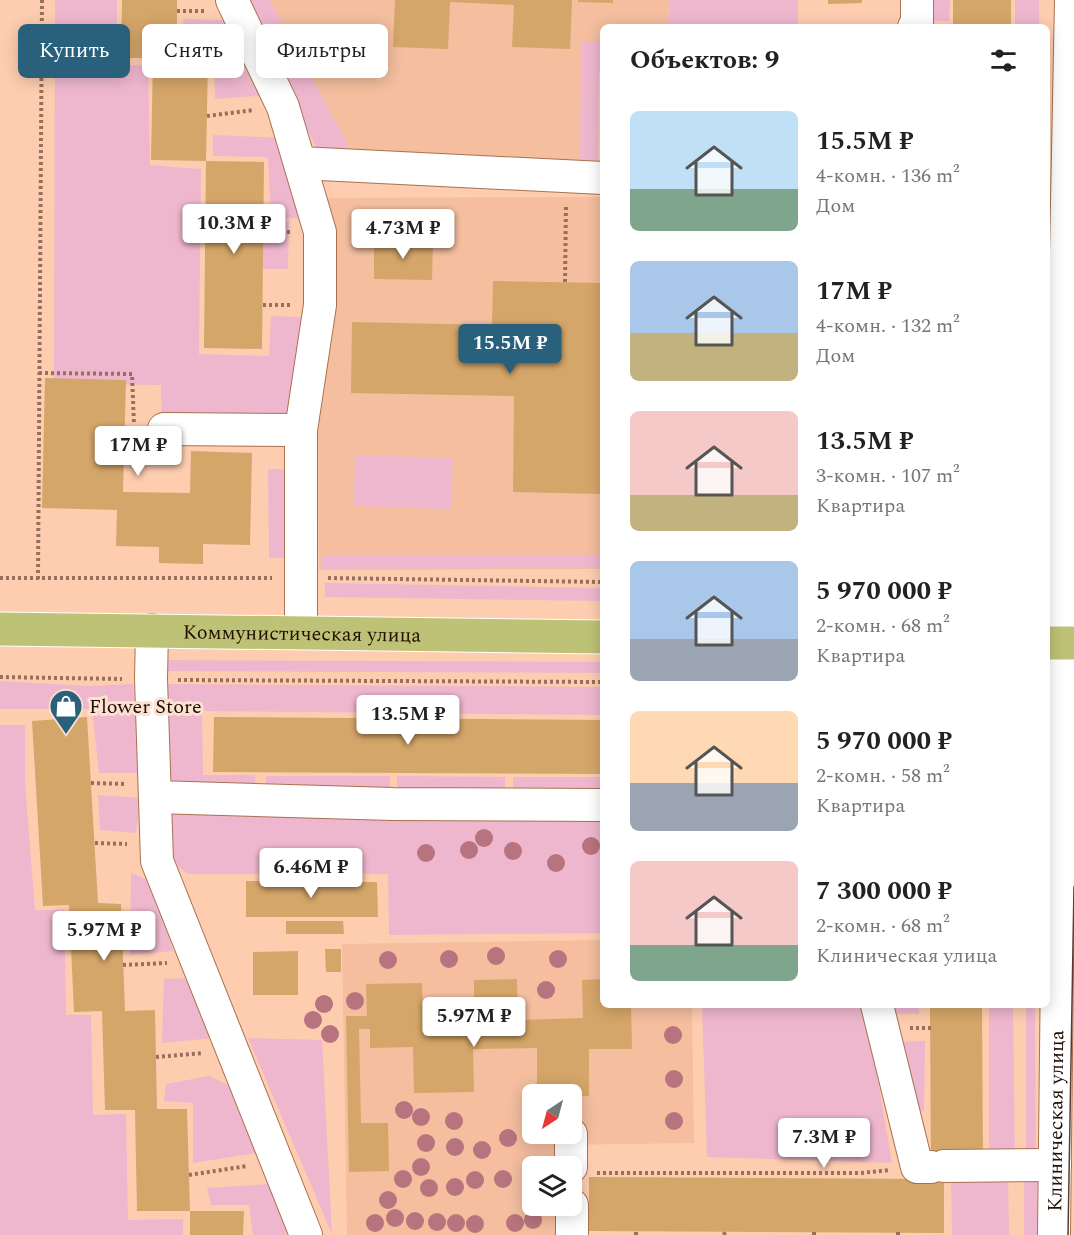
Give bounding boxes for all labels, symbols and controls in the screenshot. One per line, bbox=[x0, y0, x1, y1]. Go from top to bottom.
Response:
chip: Купить bbox=[18, 24, 130, 78]
chip: Снять bbox=[142, 24, 244, 78]
chip: Фильтры bbox=[256, 24, 388, 78]
text: Объектов: 9 bbox=[630, 40, 779, 80]
icon: filters bbox=[987, 44, 1020, 77]
text: 15.5M ₽ bbox=[816, 121, 914, 161]
icon: home bbox=[678, 135, 750, 207]
text: 4-комн. · 136 m² bbox=[816, 161, 960, 191]
text: Дом bbox=[816, 191, 855, 221]
pin: 10.3M ₽ bbox=[179, 204, 289, 255]
text: 10.3M ₽ bbox=[196, 208, 272, 238]
pin: 4.73M ₽ bbox=[348, 209, 458, 260]
text: 4.73M ₽ bbox=[365, 213, 441, 243]
text: 17M ₽ bbox=[816, 271, 892, 311]
icon: home bbox=[678, 285, 750, 357]
text: 4-комн. · 132 m² bbox=[816, 311, 960, 341]
pin: 15.5M ₽ bbox=[455, 324, 565, 375]
text: 15.5M ₽ bbox=[472, 328, 548, 358]
text: Дом bbox=[816, 341, 855, 371]
text: 13.5M ₽ bbox=[816, 421, 914, 461]
pin: 17M ₽ bbox=[96, 426, 180, 477]
text: 17M ₽ bbox=[109, 430, 167, 460]
icon: home bbox=[678, 435, 750, 507]
text: 3-комн. · 107 m² bbox=[816, 461, 960, 491]
text: Квартира bbox=[816, 491, 905, 521]
text: 5 970 000 ₽ bbox=[816, 571, 952, 611]
icon: home bbox=[678, 585, 750, 657]
text: 2-комн. · 68 m² bbox=[816, 611, 950, 641]
street label: Коммунистическая улица bbox=[183, 617, 422, 651]
text: Квартира bbox=[816, 641, 905, 671]
shop icon: Flower Store bbox=[48, 688, 84, 735]
place label: Flower Store bbox=[89, 692, 202, 722]
pin: 13.5M ₽ bbox=[353, 695, 463, 746]
text: 13.5M ₽ bbox=[370, 699, 446, 729]
text: 5 970 000 ₽ bbox=[816, 721, 952, 761]
icon: home bbox=[678, 735, 750, 807]
text: 2-комн. · 58 m² bbox=[816, 761, 950, 791]
text: Квартира bbox=[816, 791, 905, 821]
pin: 6.46M ₽ bbox=[256, 848, 366, 899]
text: 6.46M ₽ bbox=[273, 852, 349, 882]
text: 7 300 000 ₽ bbox=[816, 871, 952, 911]
icon: home bbox=[678, 885, 750, 957]
pin: 5.97M ₽ bbox=[49, 911, 159, 962]
text: 2-комн. · 68 m² bbox=[816, 911, 950, 941]
text: 5.97M ₽ bbox=[66, 915, 142, 945]
text: Клиническая улица bbox=[816, 941, 997, 971]
pin: 5.97M ₽ bbox=[419, 997, 529, 1048]
text: 5.97M ₽ bbox=[436, 1001, 512, 1031]
street label: Клиническая улица bbox=[1040, 1030, 1072, 1212]
north arrow bbox=[522, 1084, 582, 1144]
map controls bbox=[522, 1084, 582, 1216]
pin: 7.3M ₽ bbox=[775, 1118, 873, 1169]
text: 7.3M ₽ bbox=[792, 1122, 856, 1152]
button: layers bbox=[522, 1156, 582, 1216]

